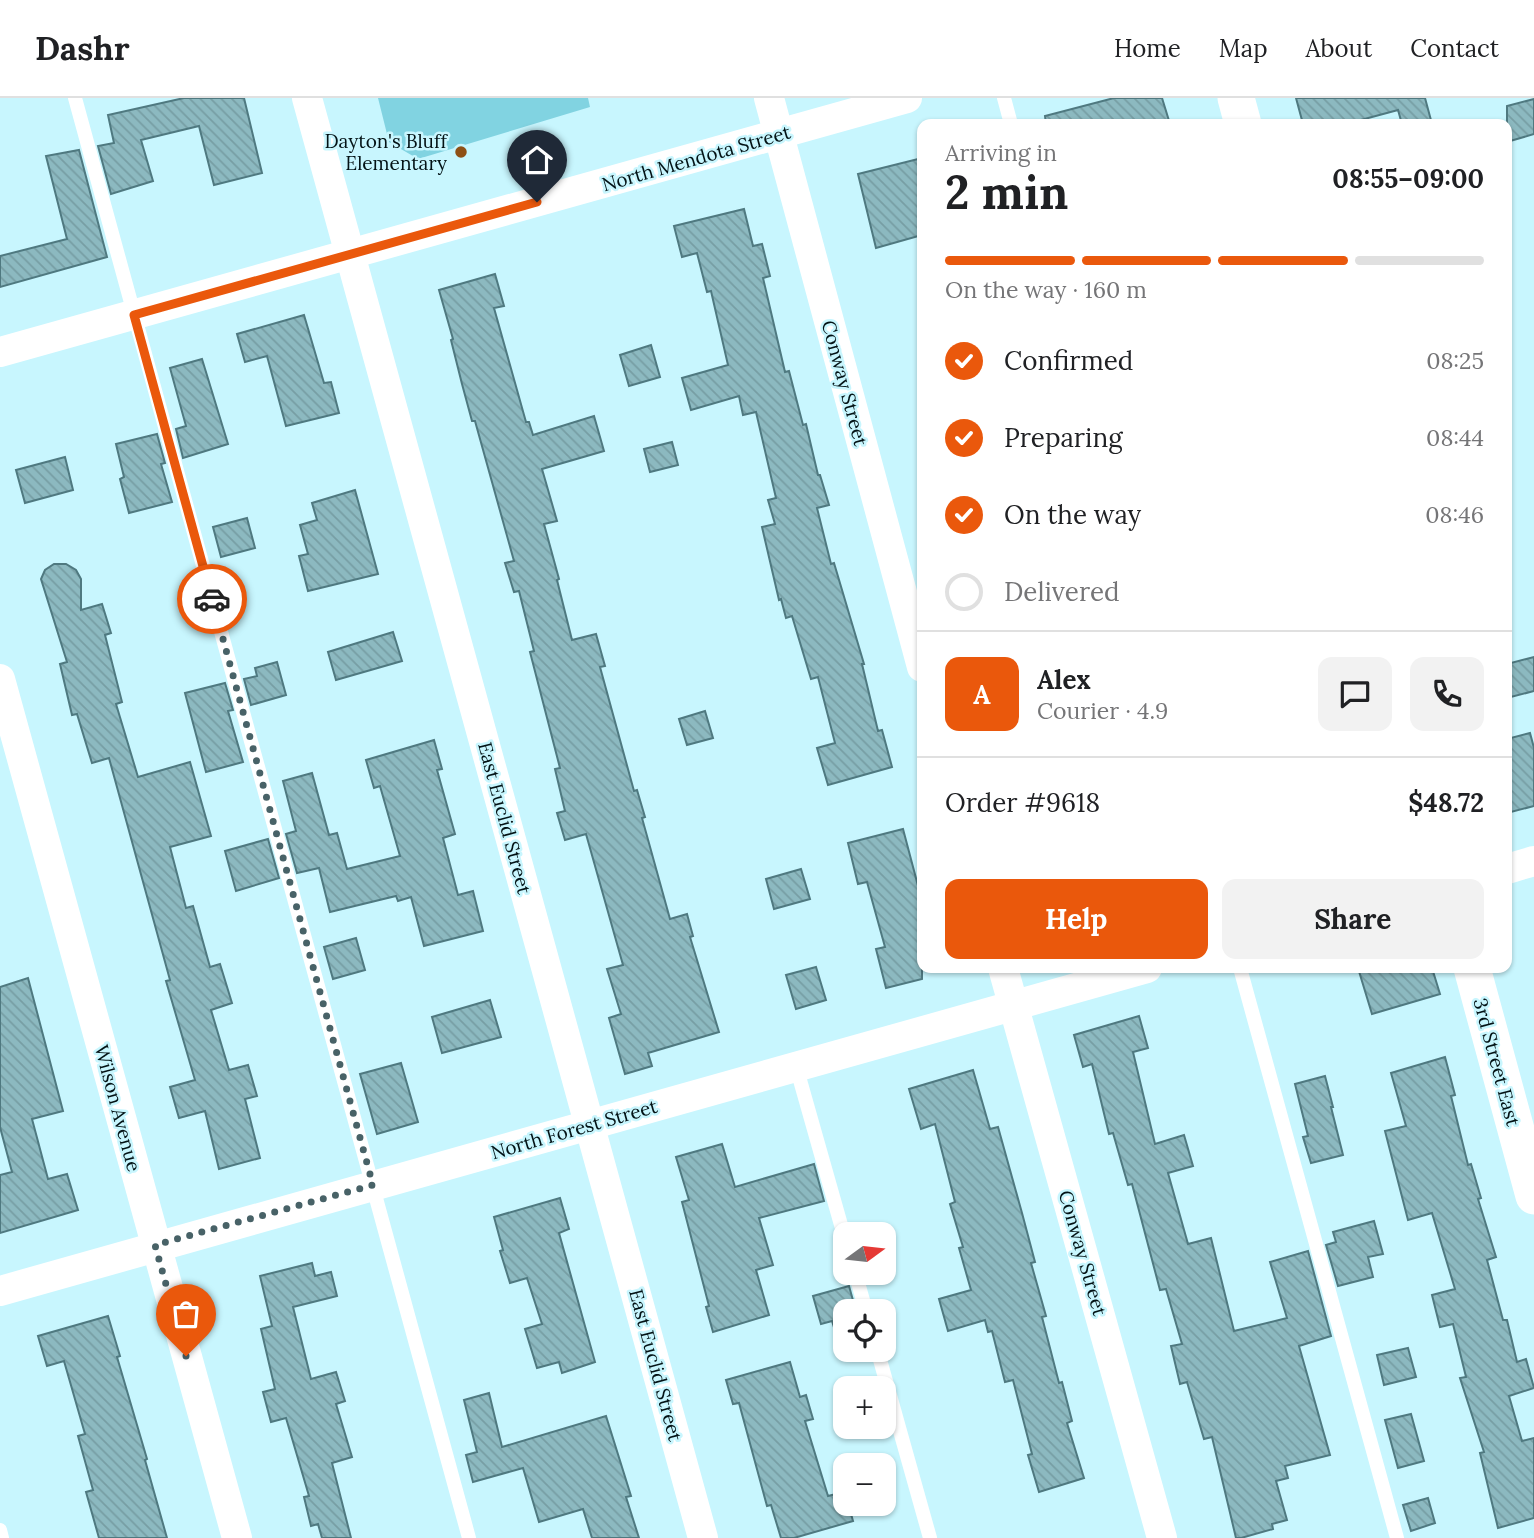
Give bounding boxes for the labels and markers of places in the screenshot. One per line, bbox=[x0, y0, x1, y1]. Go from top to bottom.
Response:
place label: Dayton's Bluff Elementary bbox=[325, 129, 449, 175]
pin bbox=[507, 130, 567, 202]
marker: Dayton's Bluff Elementary bbox=[453, 144, 469, 160]
pin bbox=[156, 1284, 216, 1356]

